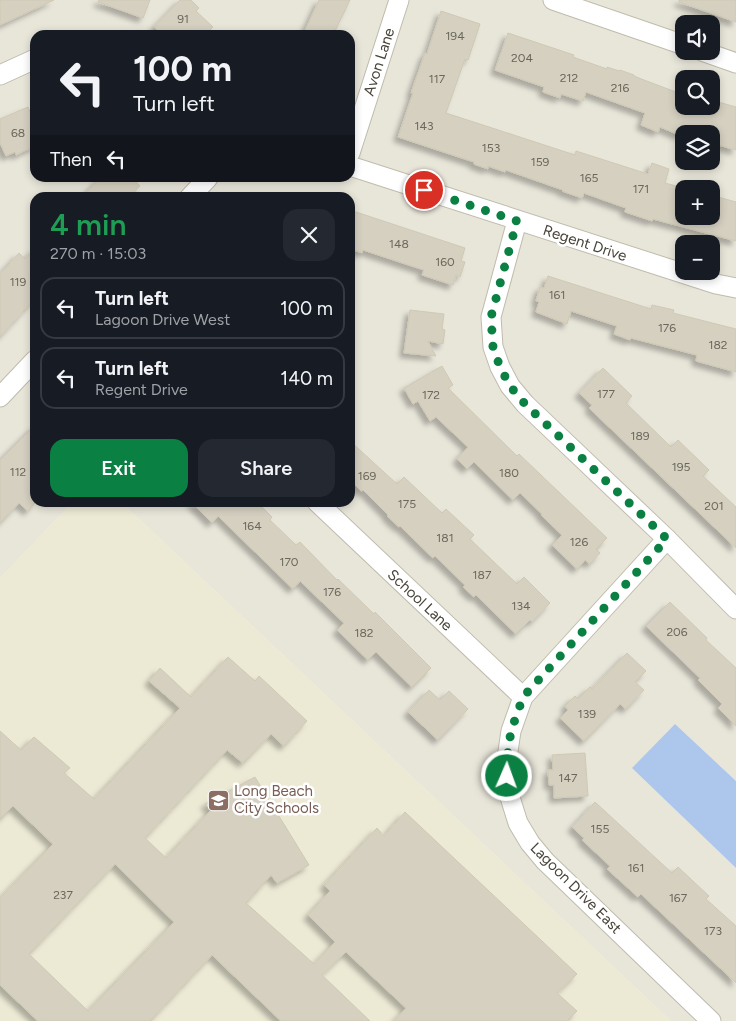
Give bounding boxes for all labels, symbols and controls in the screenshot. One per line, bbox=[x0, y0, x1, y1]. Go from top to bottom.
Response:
house number: 91 bbox=[177, 12, 189, 26]
map controls bbox=[675, 15, 720, 280]
button: sound bbox=[675, 15, 720, 60]
street label: Avon Lane bbox=[360, 26, 398, 98]
house number: 194 bbox=[445, 29, 465, 43]
text: 100 m bbox=[133, 48, 232, 90]
icon: left bbox=[50, 50, 115, 115]
house number: 204 bbox=[511, 51, 533, 65]
button: search bbox=[675, 70, 720, 115]
house number: 212 bbox=[560, 71, 578, 85]
house number: 117 bbox=[429, 72, 446, 86]
house number: 216 bbox=[611, 81, 629, 95]
text: Turn left bbox=[133, 90, 215, 117]
house number: 143 bbox=[415, 119, 433, 133]
button: layers bbox=[675, 125, 720, 170]
house number: 68 bbox=[11, 126, 25, 140]
house number: 153 bbox=[482, 141, 500, 155]
icon: left bbox=[102, 145, 130, 173]
text: Then bbox=[50, 148, 92, 171]
house number: 159 bbox=[531, 155, 550, 169]
pin bbox=[403, 169, 445, 211]
house number: 165 bbox=[580, 171, 598, 185]
icon: arrive bbox=[410, 176, 438, 204]
button: + bbox=[675, 180, 720, 225]
house number: 171 bbox=[633, 182, 649, 196]
text: 4 min bbox=[50, 206, 126, 243]
button: close bbox=[283, 209, 335, 261]
street label: Regent Drive bbox=[541, 221, 629, 265]
button: − bbox=[675, 235, 720, 280]
house number: 148 bbox=[389, 237, 409, 251]
text: 270 m · 15:03 bbox=[50, 244, 146, 263]
house number: 160 bbox=[435, 255, 455, 269]
house number: 119 bbox=[10, 275, 27, 289]
text: Turn left bbox=[95, 287, 169, 310]
house number: 161 bbox=[549, 288, 565, 302]
icon: left bbox=[52, 294, 80, 322]
text: 100 m bbox=[280, 297, 333, 320]
text: Lagoon Drive West bbox=[95, 310, 230, 329]
house number: 176 bbox=[658, 321, 676, 335]
house number: 182 bbox=[708, 338, 728, 352]
text: Turn left bbox=[95, 357, 169, 380]
icon: left bbox=[52, 364, 80, 392]
text: 140 m bbox=[280, 367, 333, 390]
text: Regent Drive bbox=[95, 380, 188, 399]
house number: 177 bbox=[597, 387, 615, 401]
house number: 172 bbox=[422, 388, 440, 402]
house number: 189 bbox=[630, 429, 650, 443]
button: Exit bbox=[50, 439, 188, 497]
button: Share bbox=[198, 439, 335, 497]
house number: 195 bbox=[672, 460, 690, 474]
house number: 112 bbox=[10, 465, 26, 479]
house number: 180 bbox=[499, 466, 519, 480]
house number: 169 bbox=[358, 469, 376, 483]
house number: 175 bbox=[398, 497, 416, 511]
house number: 201 bbox=[704, 499, 724, 513]
house number: 164 bbox=[242, 519, 262, 533]
house number: 181 bbox=[436, 531, 454, 545]
house number: 126 bbox=[570, 535, 588, 549]
house number: 170 bbox=[279, 555, 299, 569]
street label: School Lane bbox=[384, 565, 456, 635]
house number: 187 bbox=[473, 568, 492, 582]
house number: 176 bbox=[323, 585, 341, 599]
house number: 134 bbox=[512, 599, 531, 613]
house number: 206 bbox=[666, 625, 688, 639]
house number: 182 bbox=[354, 626, 374, 640]
house number: 139 bbox=[578, 707, 596, 721]
position arrow bbox=[480, 749, 532, 801]
house number: 147 bbox=[559, 771, 578, 785]
place label: Long Beach City Schools bbox=[234, 782, 319, 817]
school or university icon: Long Beach City Schools bbox=[206, 788, 230, 812]
house number: 155 bbox=[591, 822, 609, 836]
street label: Lagoon Drive East bbox=[527, 839, 625, 937]
house number: 161 bbox=[628, 861, 644, 875]
house number: 237 bbox=[53, 888, 73, 902]
house number: 167 bbox=[669, 891, 688, 905]
house number: 173 bbox=[704, 924, 722, 938]

